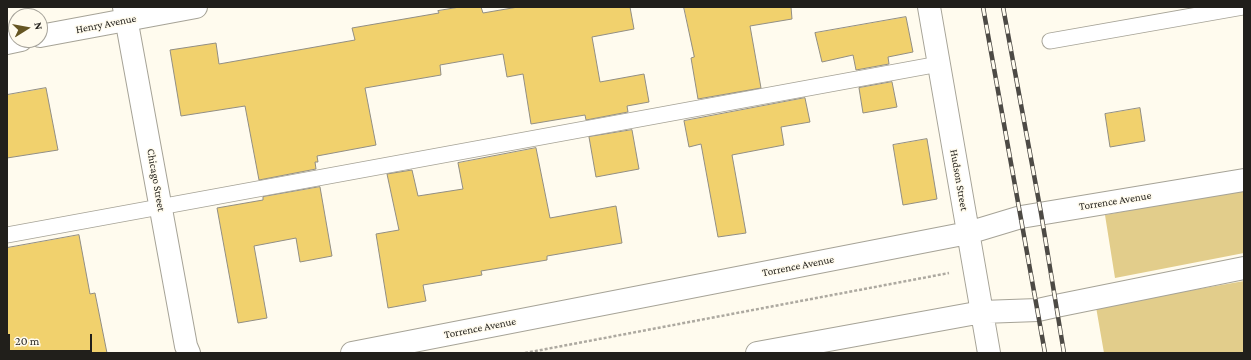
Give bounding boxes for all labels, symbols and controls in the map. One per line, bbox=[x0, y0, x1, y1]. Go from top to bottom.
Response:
north arrow bbox=[8, 8, 48, 48]
street label: Henry Avenue bbox=[75, 12, 137, 36]
text: N bbox=[32, 21, 45, 31]
street label: Chicago Street bbox=[144, 148, 168, 212]
street label: Hudson Street bbox=[947, 148, 971, 212]
street label: Torrence Avenue bbox=[1078, 189, 1152, 213]
street label: Torrence Avenue bbox=[761, 253, 835, 279]
street label: Torrence Avenue bbox=[443, 315, 517, 341]
scale bar bbox=[10, 326, 94, 352]
text: 20 m bbox=[15, 334, 39, 348]

